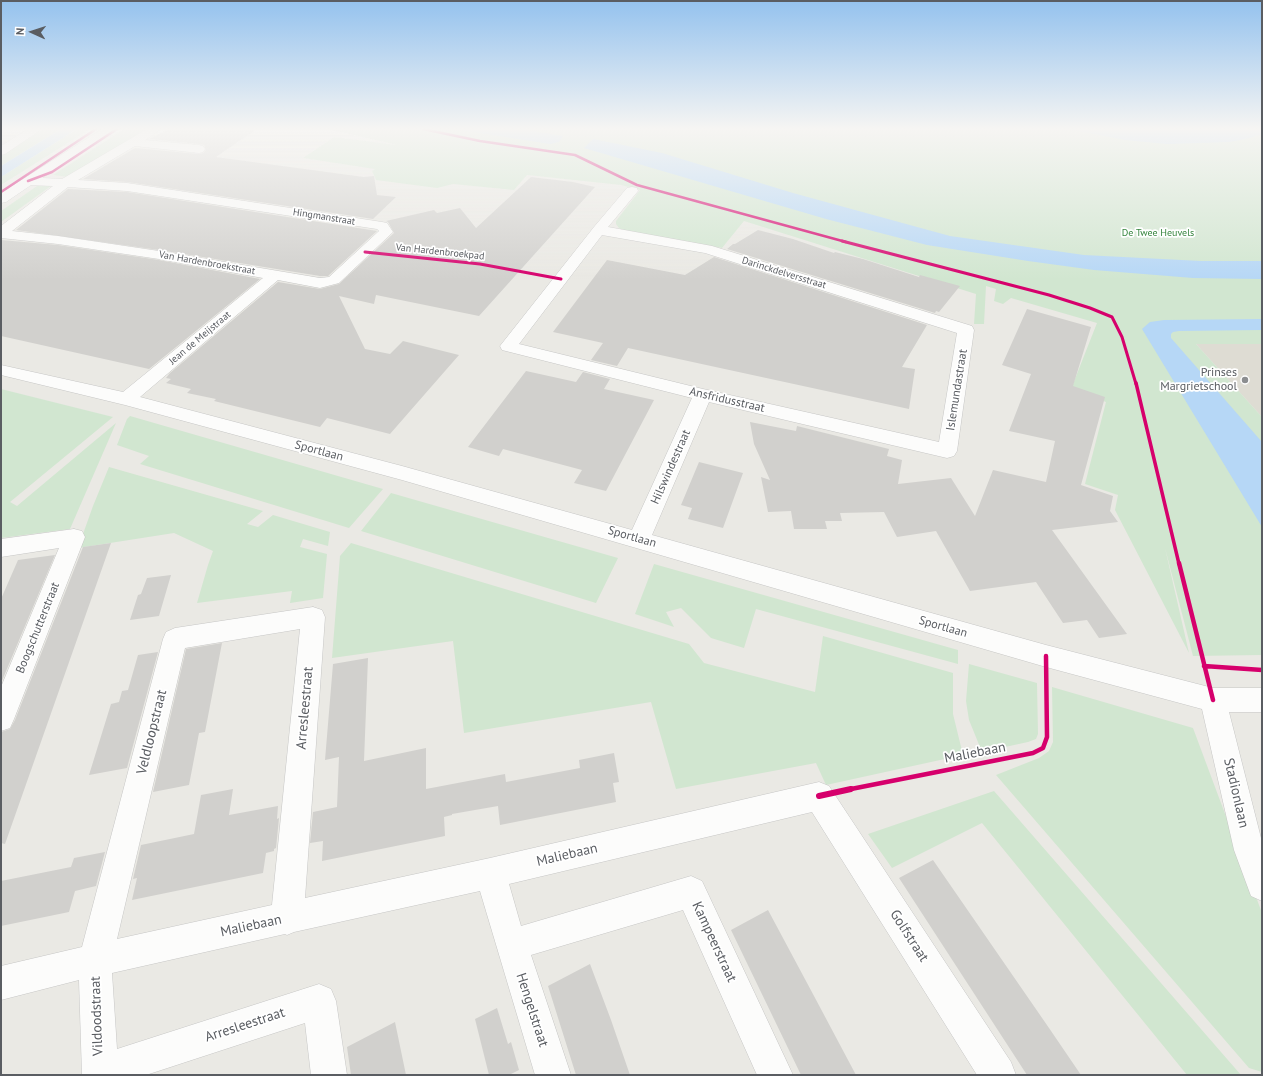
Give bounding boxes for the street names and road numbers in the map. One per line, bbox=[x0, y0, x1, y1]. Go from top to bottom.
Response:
street label: Hingmanstraat bbox=[292, 206, 356, 228]
street label: Van Hardenbroekpad bbox=[395, 241, 485, 263]
street label: Van Hardenbroekstraat bbox=[158, 249, 256, 277]
street label: Darinckdelversstraat bbox=[740, 254, 828, 292]
street label: Jean de Meijstraat bbox=[167, 309, 233, 367]
street label: Islemundastraat bbox=[943, 348, 971, 432]
street label: Ansfridusstraat bbox=[688, 384, 766, 416]
street label: Hilswindestraat bbox=[648, 427, 694, 507]
street label: Sportlaan bbox=[293, 438, 345, 464]
street label: Sportlaan bbox=[606, 523, 658, 551]
street label: Boogschutterstraat bbox=[13, 580, 63, 676]
street label: Sportlaan bbox=[917, 613, 969, 641]
street label: Arresleestraat bbox=[293, 666, 317, 750]
street label: Veldloopstraat bbox=[133, 688, 171, 776]
street label: Maliebaan bbox=[943, 739, 1007, 767]
street label: Stadionlaan bbox=[1220, 756, 1252, 830]
street label: Maliebaan bbox=[535, 840, 599, 870]
street label: Kampeerstraat bbox=[688, 899, 740, 985]
street label: Golfstraat bbox=[886, 907, 932, 965]
street label: Maliebaan bbox=[219, 911, 283, 941]
street label: Hengelstraat bbox=[512, 971, 552, 1049]
street label: Vildoodstraat bbox=[87, 976, 107, 1056]
street label: Arresleestraat bbox=[203, 1004, 287, 1046]

